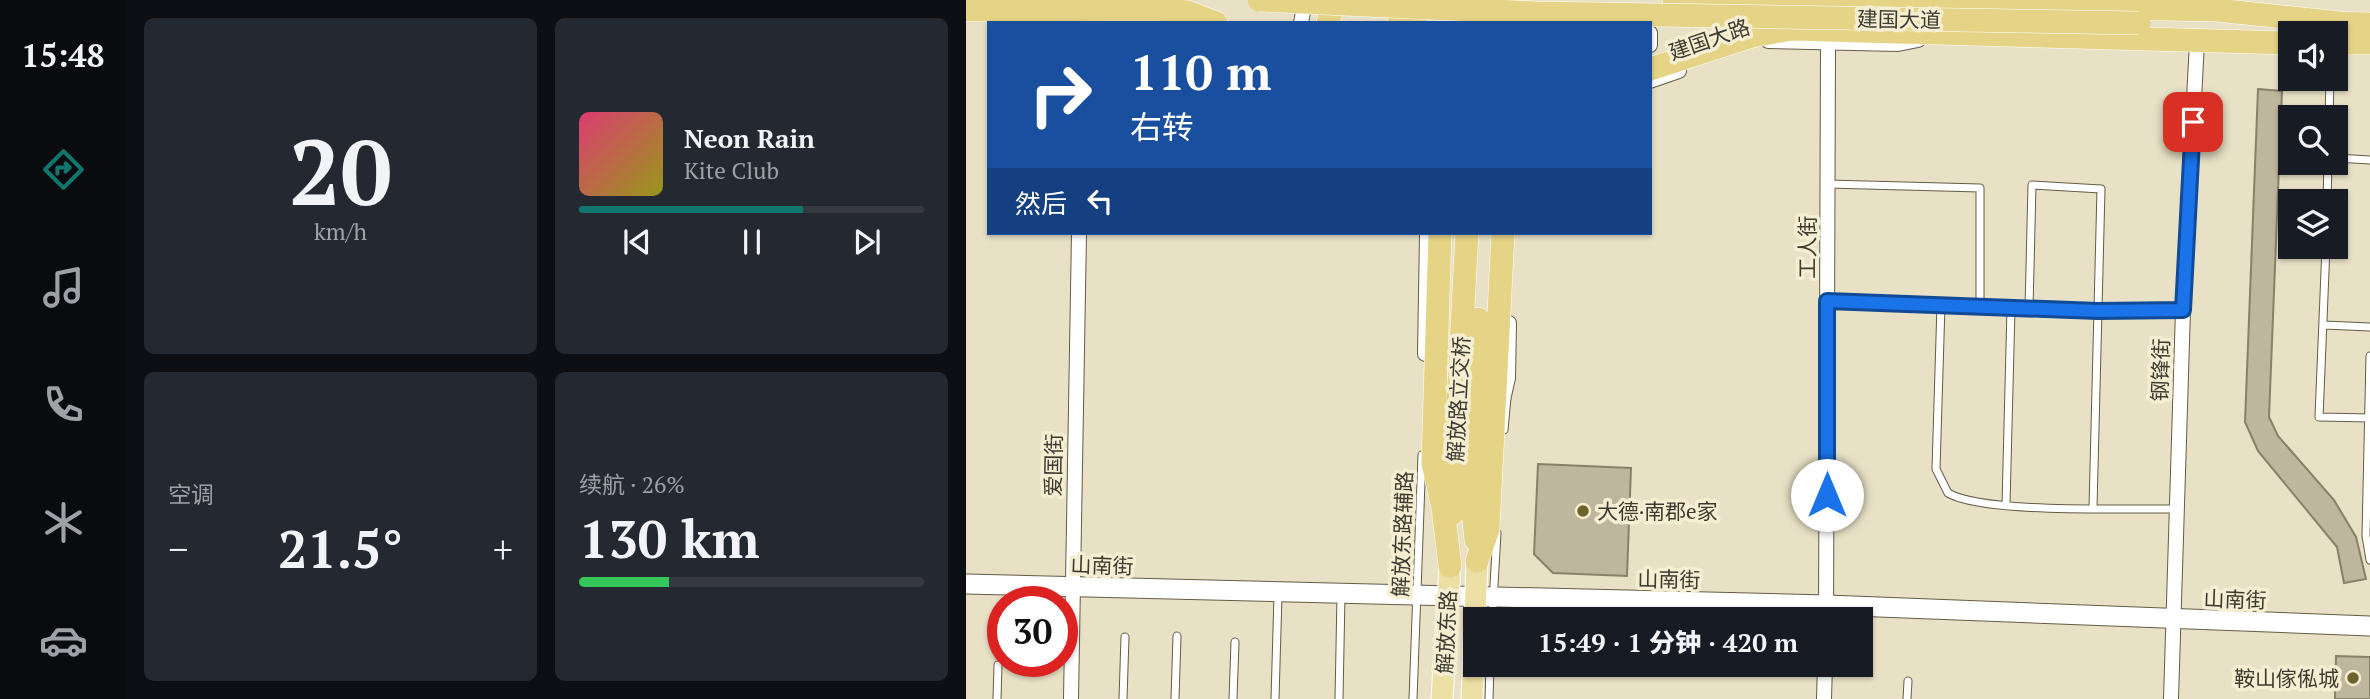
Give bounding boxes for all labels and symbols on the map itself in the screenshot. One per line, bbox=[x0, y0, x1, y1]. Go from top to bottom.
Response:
street label: 建国大道 bbox=[1857, 4, 1941, 34]
street label: 建国大路 bbox=[1665, 12, 1753, 66]
pin bbox=[2163, 92, 2223, 152]
street label: 工人街 bbox=[1793, 216, 1821, 279]
street label: 解放路立交桥 bbox=[1441, 335, 1475, 463]
street label: 钢锋街 bbox=[2145, 338, 2175, 402]
street label: 爱国街 bbox=[1038, 433, 1068, 497]
position arrow bbox=[1790, 458, 1864, 532]
street label: 解放东路辅路 bbox=[1386, 471, 1418, 597]
place label: 大德·南郡e家 bbox=[1597, 497, 1718, 525]
marker: 大德·南郡e家 bbox=[1575, 503, 1591, 519]
street label: 山南街 bbox=[1070, 550, 1134, 580]
street label: 山南街 bbox=[1637, 564, 1701, 594]
street label: 山南街 bbox=[2203, 584, 2267, 614]
speed limit sign: 30 bbox=[987, 586, 1078, 677]
street label: 解放东路 bbox=[1430, 589, 1462, 675]
place label: 鞍山傢俬城 bbox=[2234, 664, 2339, 692]
marker: 鞍山傢俬城 bbox=[2345, 670, 2361, 686]

